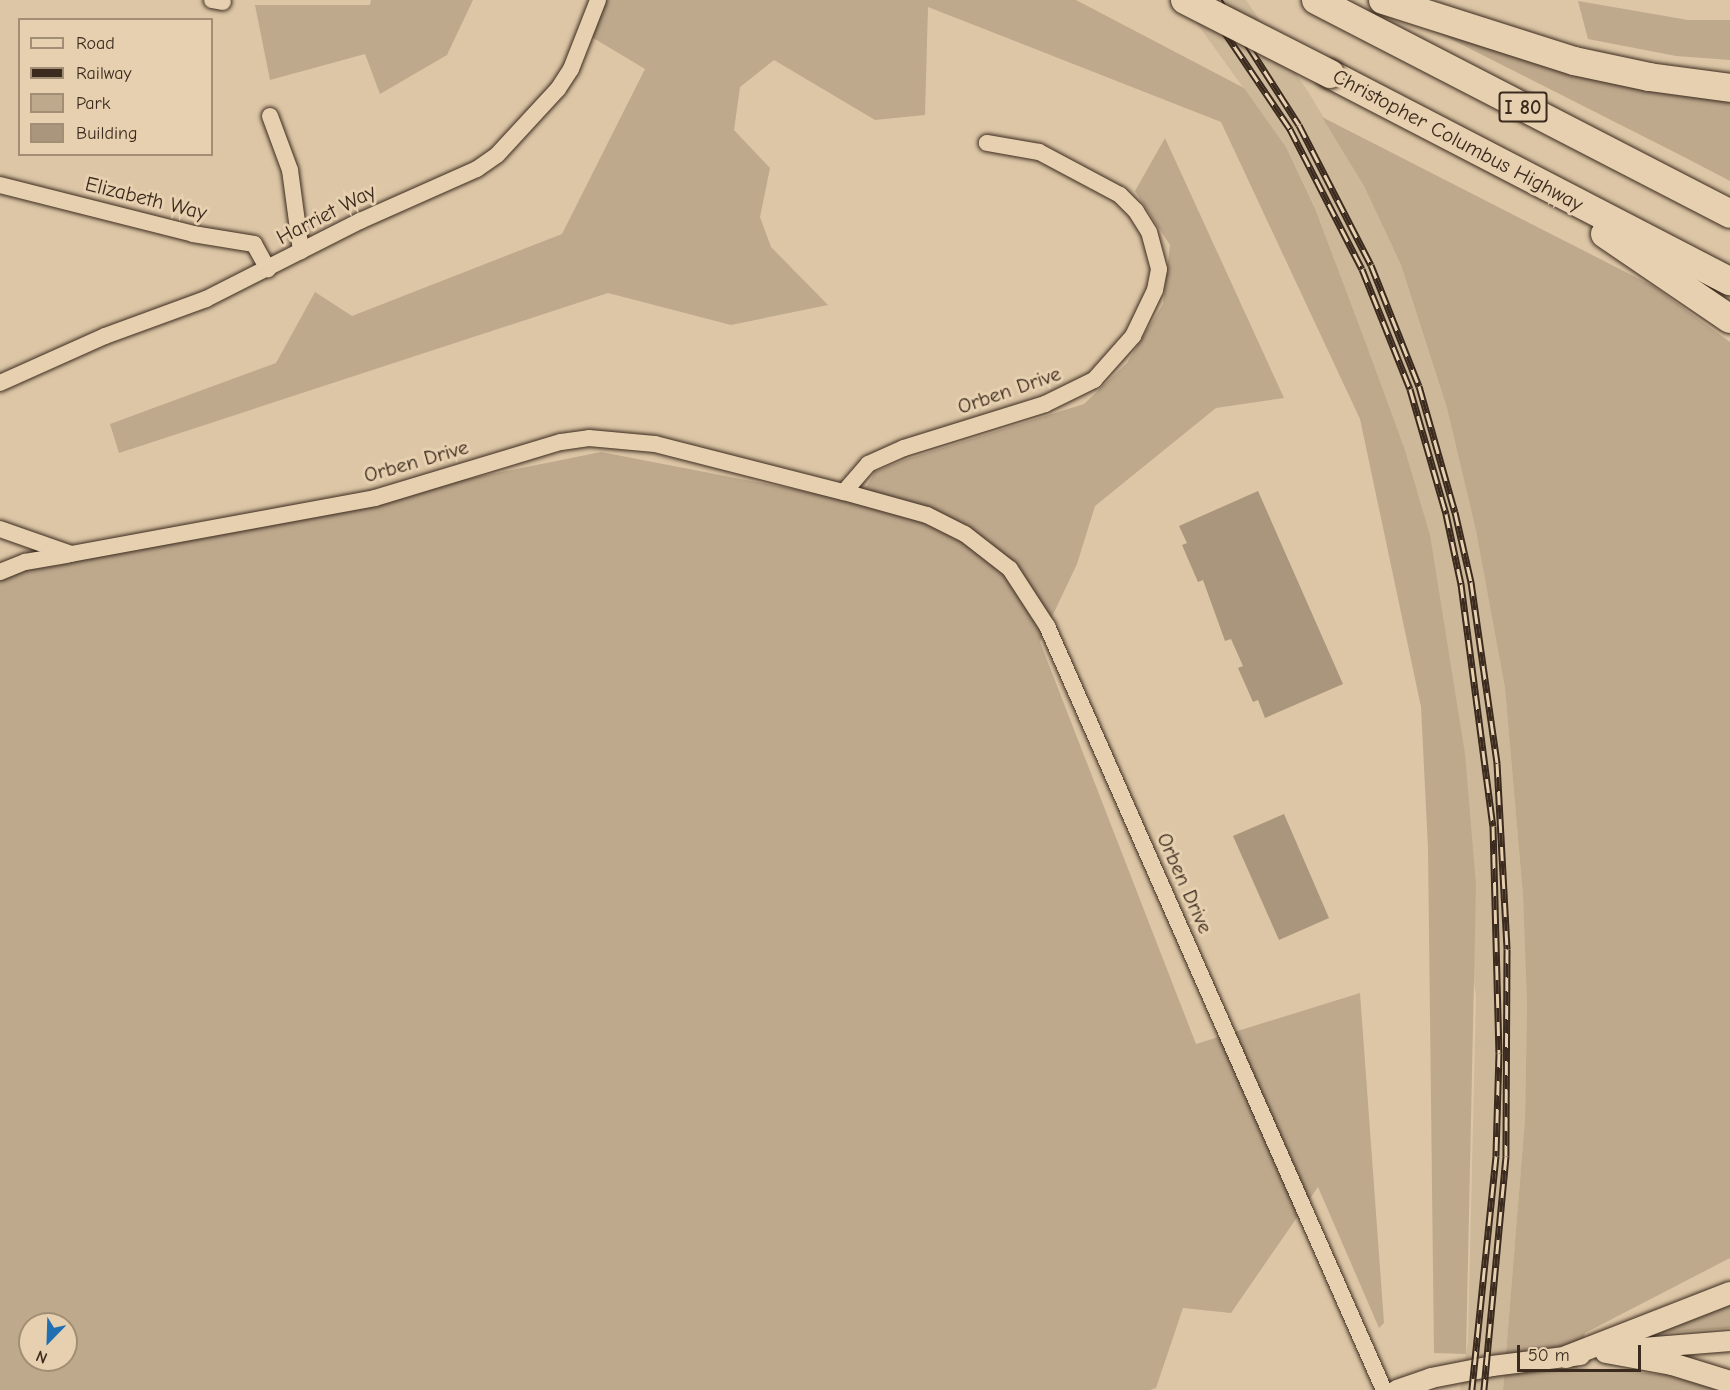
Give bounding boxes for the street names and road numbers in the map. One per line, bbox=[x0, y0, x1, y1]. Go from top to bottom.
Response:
street label: Christopher Columbus Highway bbox=[1329, 63, 1587, 217]
road number: I 80 bbox=[1498, 90, 1549, 124]
street label: Elizabeth Way bbox=[83, 171, 209, 225]
street label: Harriet Way bbox=[272, 178, 380, 250]
street label: Orben Drive bbox=[954, 361, 1064, 419]
street label: Orben Drive bbox=[361, 434, 471, 488]
street label: Orben Drive bbox=[1152, 829, 1218, 937]

